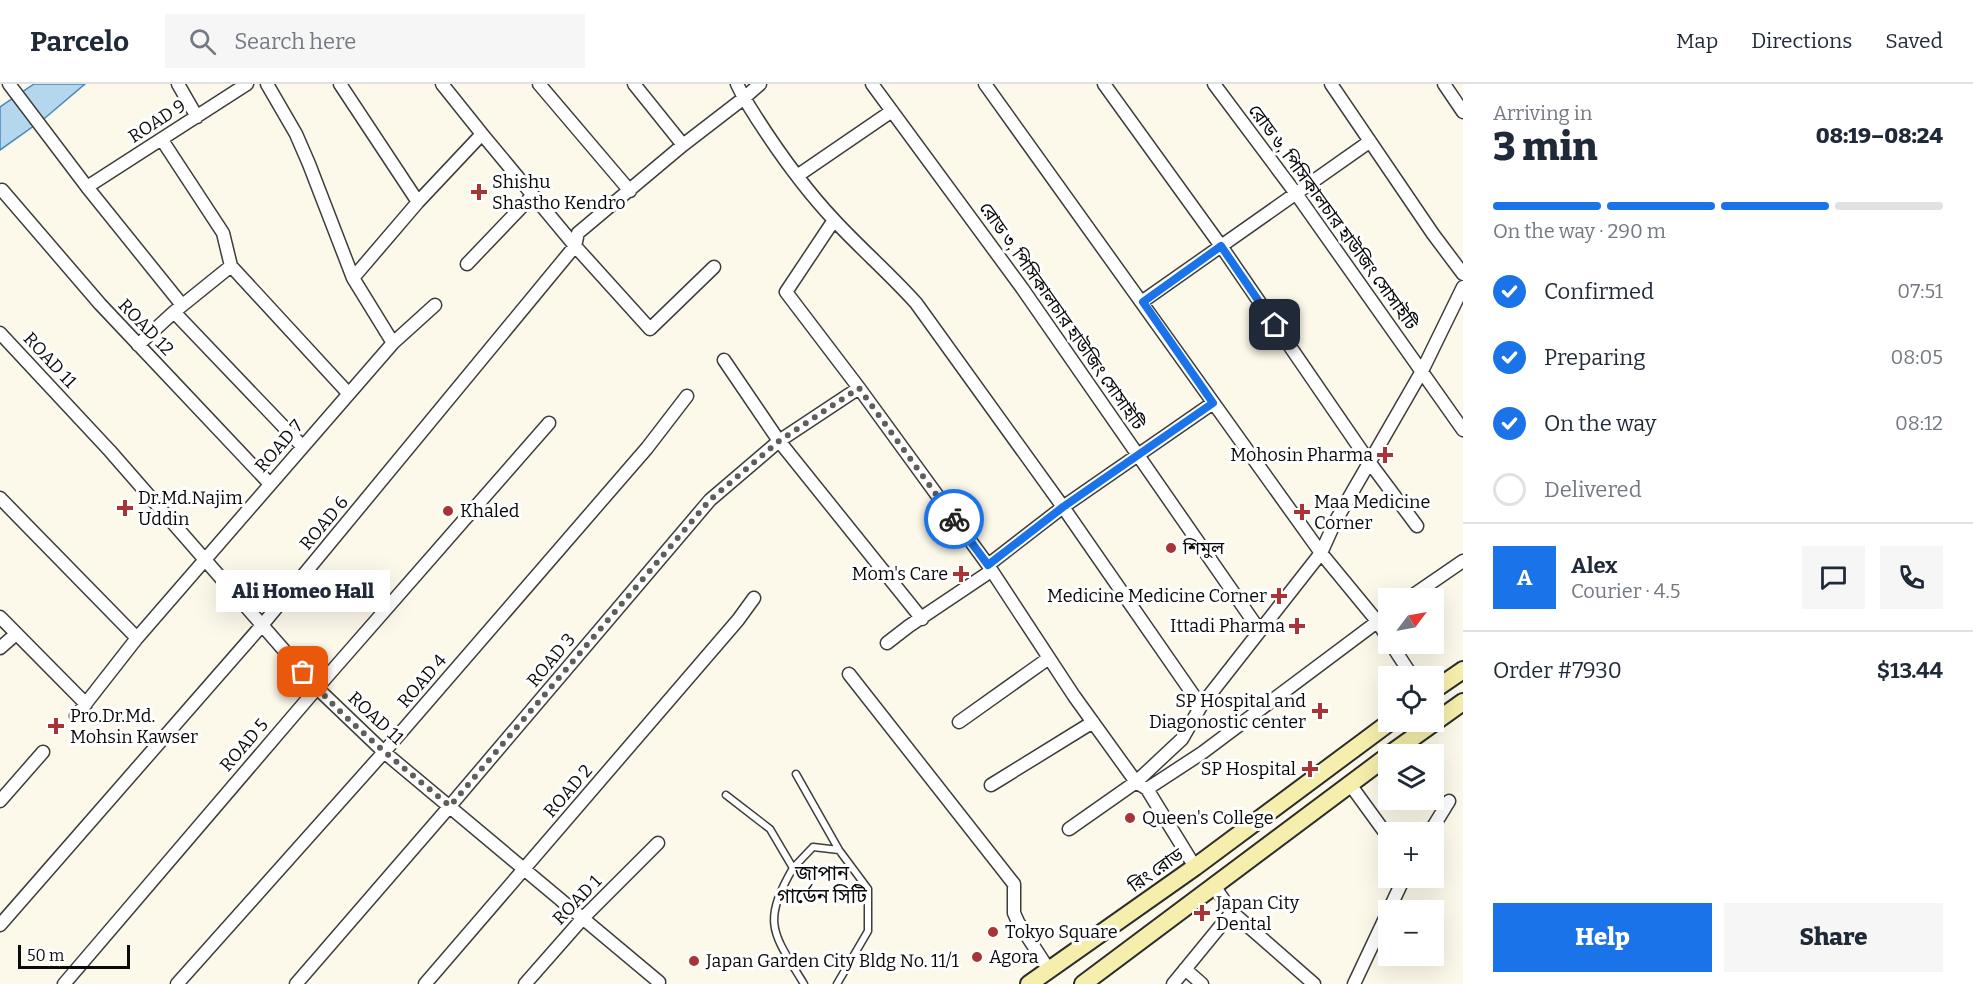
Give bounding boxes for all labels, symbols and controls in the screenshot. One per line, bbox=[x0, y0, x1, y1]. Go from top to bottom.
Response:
search box bbox=[165, 14, 585, 68]
text: Parcelo bbox=[30, 25, 129, 58]
icon: search bbox=[186, 25, 219, 58]
text: Search here bbox=[234, 28, 356, 55]
text: Map bbox=[1676, 28, 1718, 54]
text: Directions bbox=[1751, 28, 1852, 54]
text: Saved bbox=[1885, 28, 1943, 54]
street label: ROAD 9 bbox=[124, 94, 190, 148]
street label: রোড ৬, পিসিকালচার হাউজিং সোসাইটি bbox=[1244, 100, 1423, 335]
text: Arriving in bbox=[1493, 101, 1592, 125]
text: 08:19–08:24 bbox=[1816, 122, 1943, 149]
text: 3 min bbox=[1493, 124, 1598, 170]
place label: Shishu Shastho Kendro bbox=[492, 171, 626, 214]
marker: Shishu Shastho Kendro bbox=[470, 183, 488, 201]
street label: রোড ৩, পিসিকালচার হাউজিং সোসাইটি bbox=[975, 198, 1150, 435]
text: On the way · 290 m bbox=[1493, 219, 1666, 243]
icon: check bbox=[1493, 275, 1526, 308]
text: Confirmed bbox=[1544, 278, 1654, 305]
text: 07:51 bbox=[1897, 279, 1943, 303]
street label: ROAD 12 bbox=[114, 294, 178, 360]
pin bbox=[1249, 299, 1300, 350]
icon: home bbox=[1258, 308, 1291, 341]
street label: ROAD 11 bbox=[19, 328, 82, 393]
icon: check bbox=[1493, 341, 1526, 374]
text: Preparing bbox=[1544, 344, 1646, 371]
text: 08:05 bbox=[1890, 345, 1943, 369]
icon: check bbox=[1493, 407, 1526, 440]
text: On the way bbox=[1544, 410, 1656, 437]
text: 08:12 bbox=[1895, 411, 1943, 435]
street label: ROAD 7 bbox=[250, 415, 308, 477]
place label: Mohosin Pharma bbox=[1230, 444, 1373, 466]
marker: Mohosin Pharma bbox=[1378, 448, 1392, 462]
text: Delivered bbox=[1544, 476, 1642, 503]
place label: Dr.Md.Najim Uddin bbox=[138, 487, 243, 530]
courier bbox=[924, 489, 984, 549]
street label: ROAD 6 bbox=[295, 491, 353, 555]
place label: Maa Medicine Corner bbox=[1314, 491, 1430, 534]
marker: Dr.Md.Najim Uddin bbox=[116, 499, 134, 517]
place label: Khaled bbox=[460, 500, 520, 522]
icon: bike bbox=[938, 503, 971, 536]
marker: Khaled bbox=[441, 504, 455, 518]
marker: Maa Medicine Corner bbox=[1295, 505, 1309, 519]
place label: শিমুল bbox=[1182, 537, 1225, 559]
marker: শিমুল bbox=[1164, 541, 1178, 555]
button: chat bbox=[1802, 546, 1865, 609]
button: phone bbox=[1880, 546, 1943, 609]
text: Alex bbox=[1571, 552, 1617, 579]
place label: Mom's Care bbox=[852, 563, 948, 585]
text: A bbox=[1517, 564, 1532, 591]
marker: Mom's Care bbox=[952, 565, 970, 583]
callout: Ali Homeo Hall bbox=[216, 570, 390, 612]
text: Ali Homeo Hall bbox=[232, 579, 374, 603]
text: Courier · 4.5 bbox=[1571, 579, 1680, 603]
place label: Medicine Medicine Corner bbox=[1047, 585, 1267, 607]
north arrow bbox=[1378, 588, 1444, 654]
map controls bbox=[1378, 588, 1444, 966]
marker: Medicine Medicine Corner bbox=[1272, 589, 1286, 603]
place label: Ittadi Pharma bbox=[1170, 615, 1285, 637]
marker: Ittadi Pharma bbox=[1290, 619, 1304, 633]
street label: ROAD 3 bbox=[522, 629, 580, 691]
pin bbox=[277, 646, 328, 697]
street label: ROAD 4 bbox=[393, 649, 452, 712]
icon: bag bbox=[286, 655, 319, 688]
text: Order #7930 bbox=[1493, 657, 1622, 684]
text: $13.44 bbox=[1877, 657, 1943, 684]
button: locate bbox=[1378, 666, 1444, 732]
street label: ROAD 11 bbox=[344, 687, 409, 750]
place label: SP Hospital and Diagonostic center bbox=[1149, 690, 1306, 733]
marker: SP Hospital and Diagonostic center bbox=[1311, 702, 1329, 720]
place label: Pro.Dr.Md. Mohsin Kawser bbox=[70, 705, 198, 748]
street label: ROAD 5 bbox=[215, 714, 273, 776]
marker: Pro.Dr.Md. Mohsin Kawser bbox=[47, 717, 65, 735]
button: layers bbox=[1378, 744, 1444, 810]
place label: SP Hospital bbox=[1201, 758, 1296, 780]
street label: ROAD 2 bbox=[539, 760, 597, 822]
marker: SP Hospital bbox=[1301, 760, 1319, 778]
place label: Queen's College bbox=[1142, 807, 1274, 829]
marker: Queen's College bbox=[1123, 811, 1137, 825]
button: + bbox=[1378, 822, 1444, 888]
street label: রিং রোড bbox=[1124, 843, 1188, 897]
district label: জাপান গার্ডেন সিটি bbox=[777, 861, 868, 908]
street label: ROAD 1 bbox=[548, 870, 606, 929]
place label: Japan City Dental bbox=[1215, 892, 1300, 935]
button: − bbox=[1378, 900, 1444, 966]
button: Help bbox=[1493, 903, 1712, 972]
button: Share bbox=[1724, 903, 1943, 972]
marker: Japan City Dental bbox=[1193, 904, 1211, 922]
place label: Tokyo Square bbox=[1005, 921, 1118, 943]
marker: Tokyo Square bbox=[986, 925, 1000, 939]
scale bar bbox=[18, 942, 130, 970]
text: 50 m bbox=[27, 946, 64, 965]
place label: Agora bbox=[989, 946, 1039, 968]
place label: Japan Garden City Bldg No. 11/1 bbox=[705, 950, 960, 972]
marker: Agora bbox=[970, 950, 984, 964]
marker: Japan Garden City Bldg No. 11/1 bbox=[687, 954, 701, 968]

